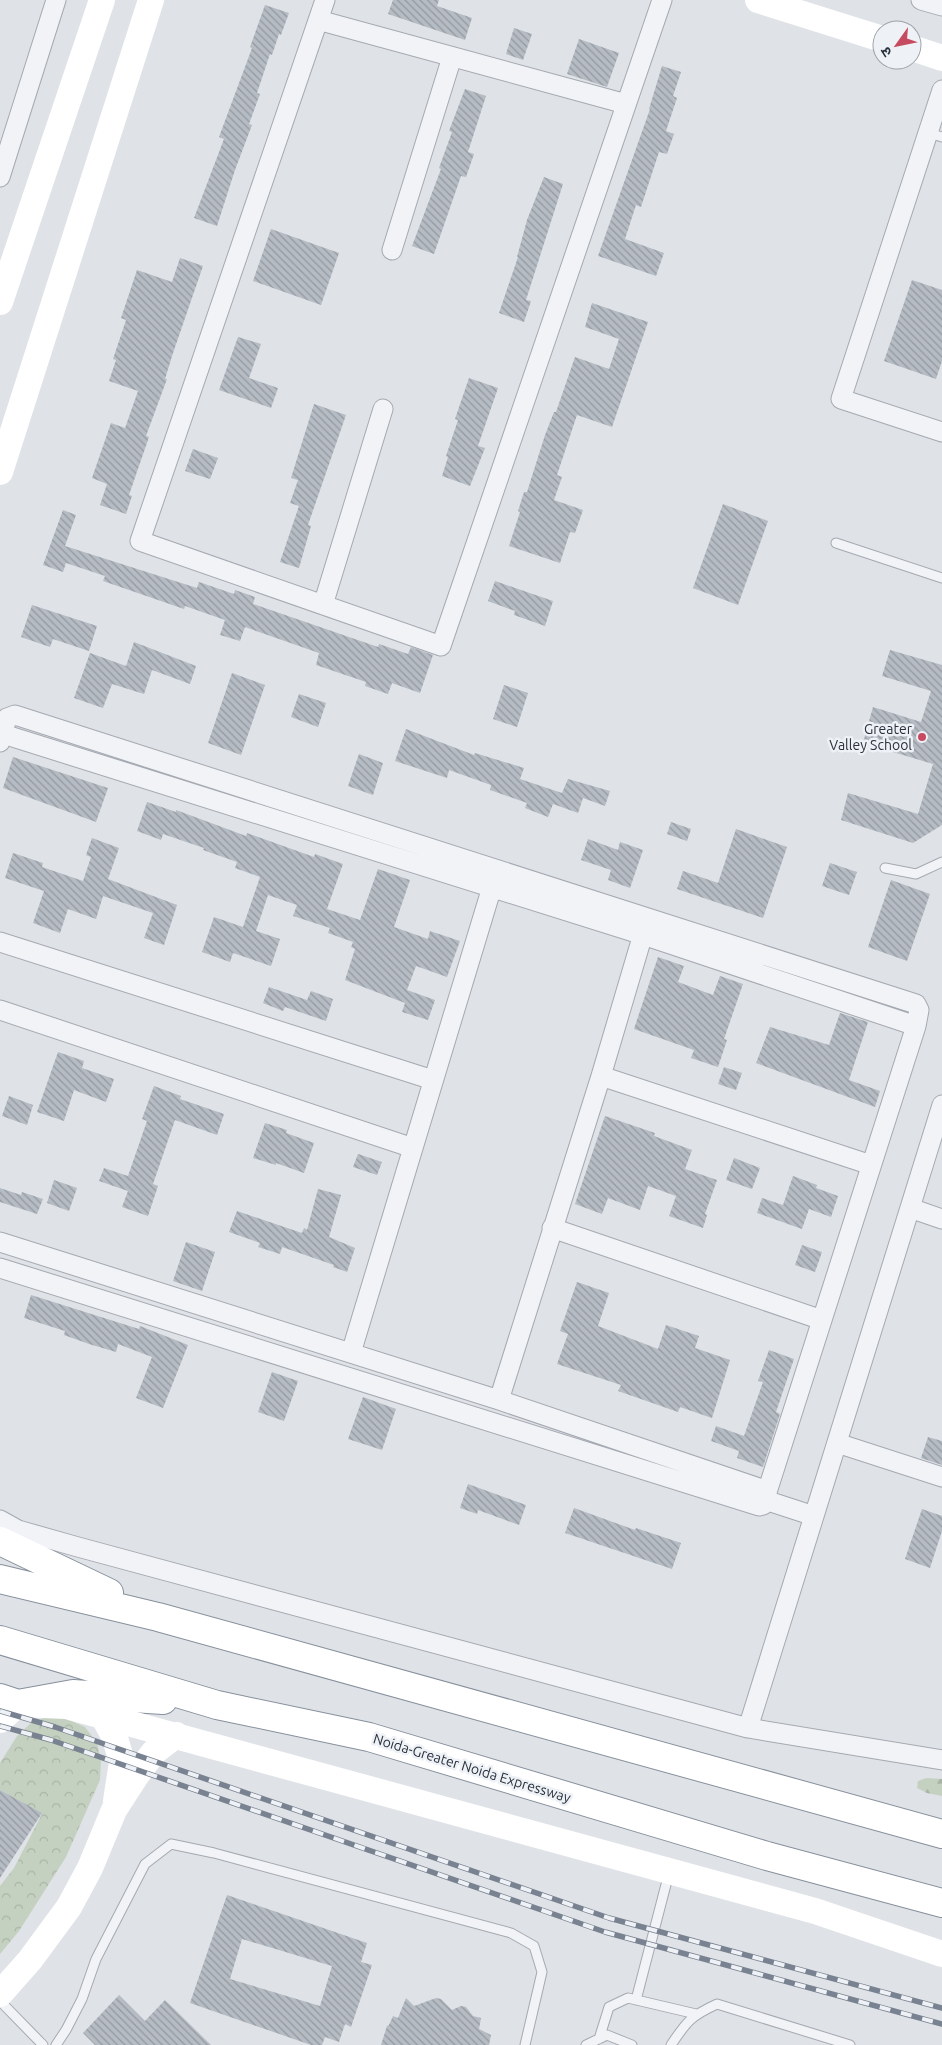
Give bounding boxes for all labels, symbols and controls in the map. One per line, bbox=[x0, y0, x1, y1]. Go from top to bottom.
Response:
north arrow bbox=[872, 20, 922, 70]
text: उ bbox=[877, 44, 895, 60]
place label: Greater Valley School bbox=[829, 721, 913, 753]
marker: Greater Valley School bbox=[916, 731, 928, 743]
street label: Noida-Greater Noida Expressway bbox=[371, 1730, 573, 1806]

